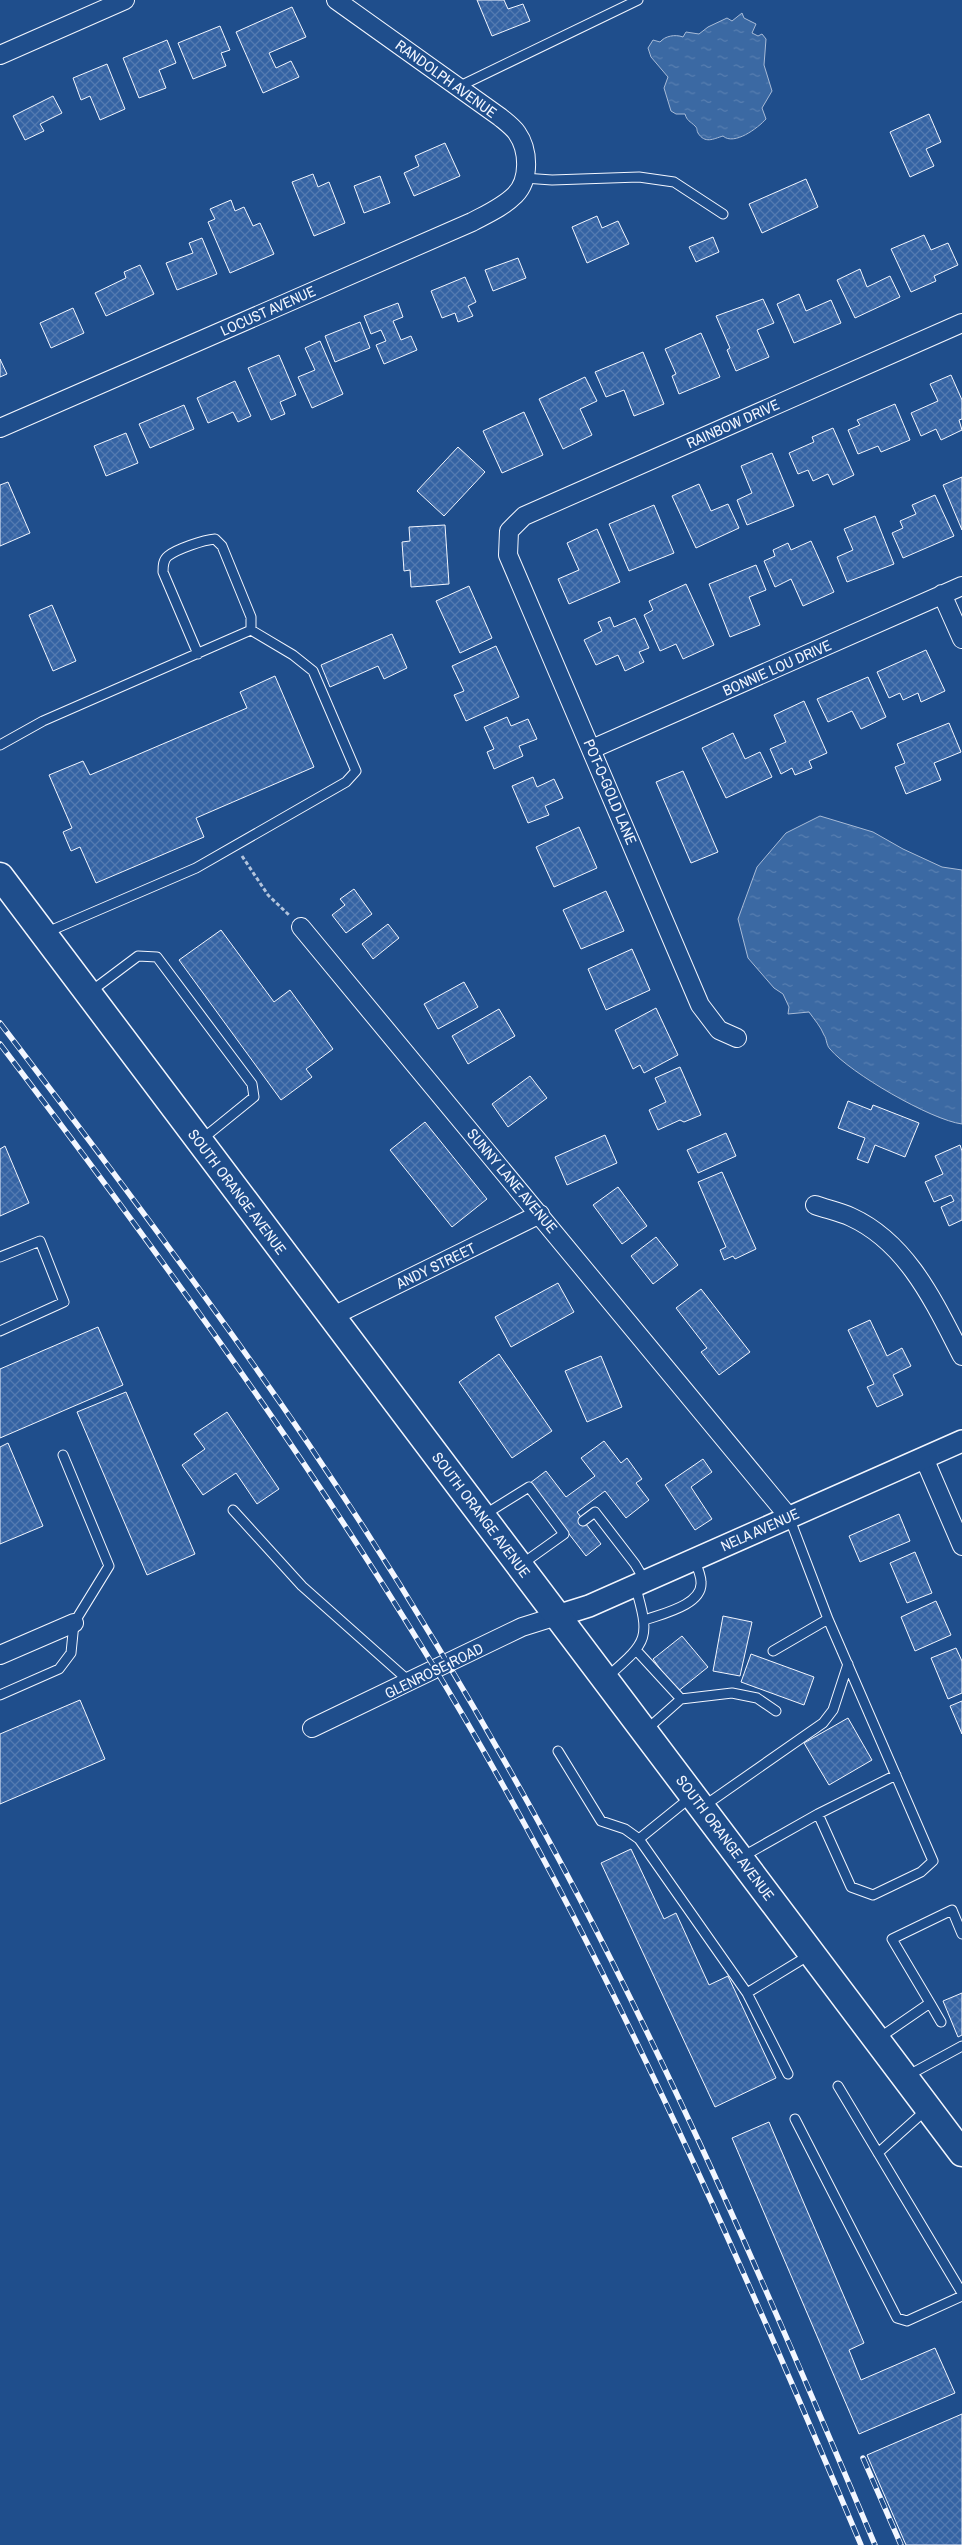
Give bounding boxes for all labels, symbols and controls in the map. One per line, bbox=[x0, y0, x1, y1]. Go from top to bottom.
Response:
street label: RANDOLPH AVENUE bbox=[391, 35, 501, 123]
street label: LOCUST AVENUE bbox=[217, 280, 319, 341]
street label: RAINBOW DRIVE bbox=[683, 394, 783, 453]
street label: BONNIE LOU DRIVE bbox=[719, 634, 834, 701]
street label: POT-O-GOLD LANE bbox=[579, 736, 642, 848]
street label: SUNNY LANE AVENUE bbox=[462, 1124, 562, 1238]
street label: SOUTH ORANGE AVENUE bbox=[183, 1125, 292, 1259]
street label: ANDY STREET bbox=[392, 1237, 479, 1294]
street label: SOUTH ORANGE AVENUE bbox=[427, 1448, 536, 1582]
street label: NELA AVENUE bbox=[717, 1503, 802, 1556]
street label: GLENROSE ROAD bbox=[381, 1638, 487, 1704]
street label: SOUTH ORANGE AVENUE bbox=[671, 1771, 780, 1905]

